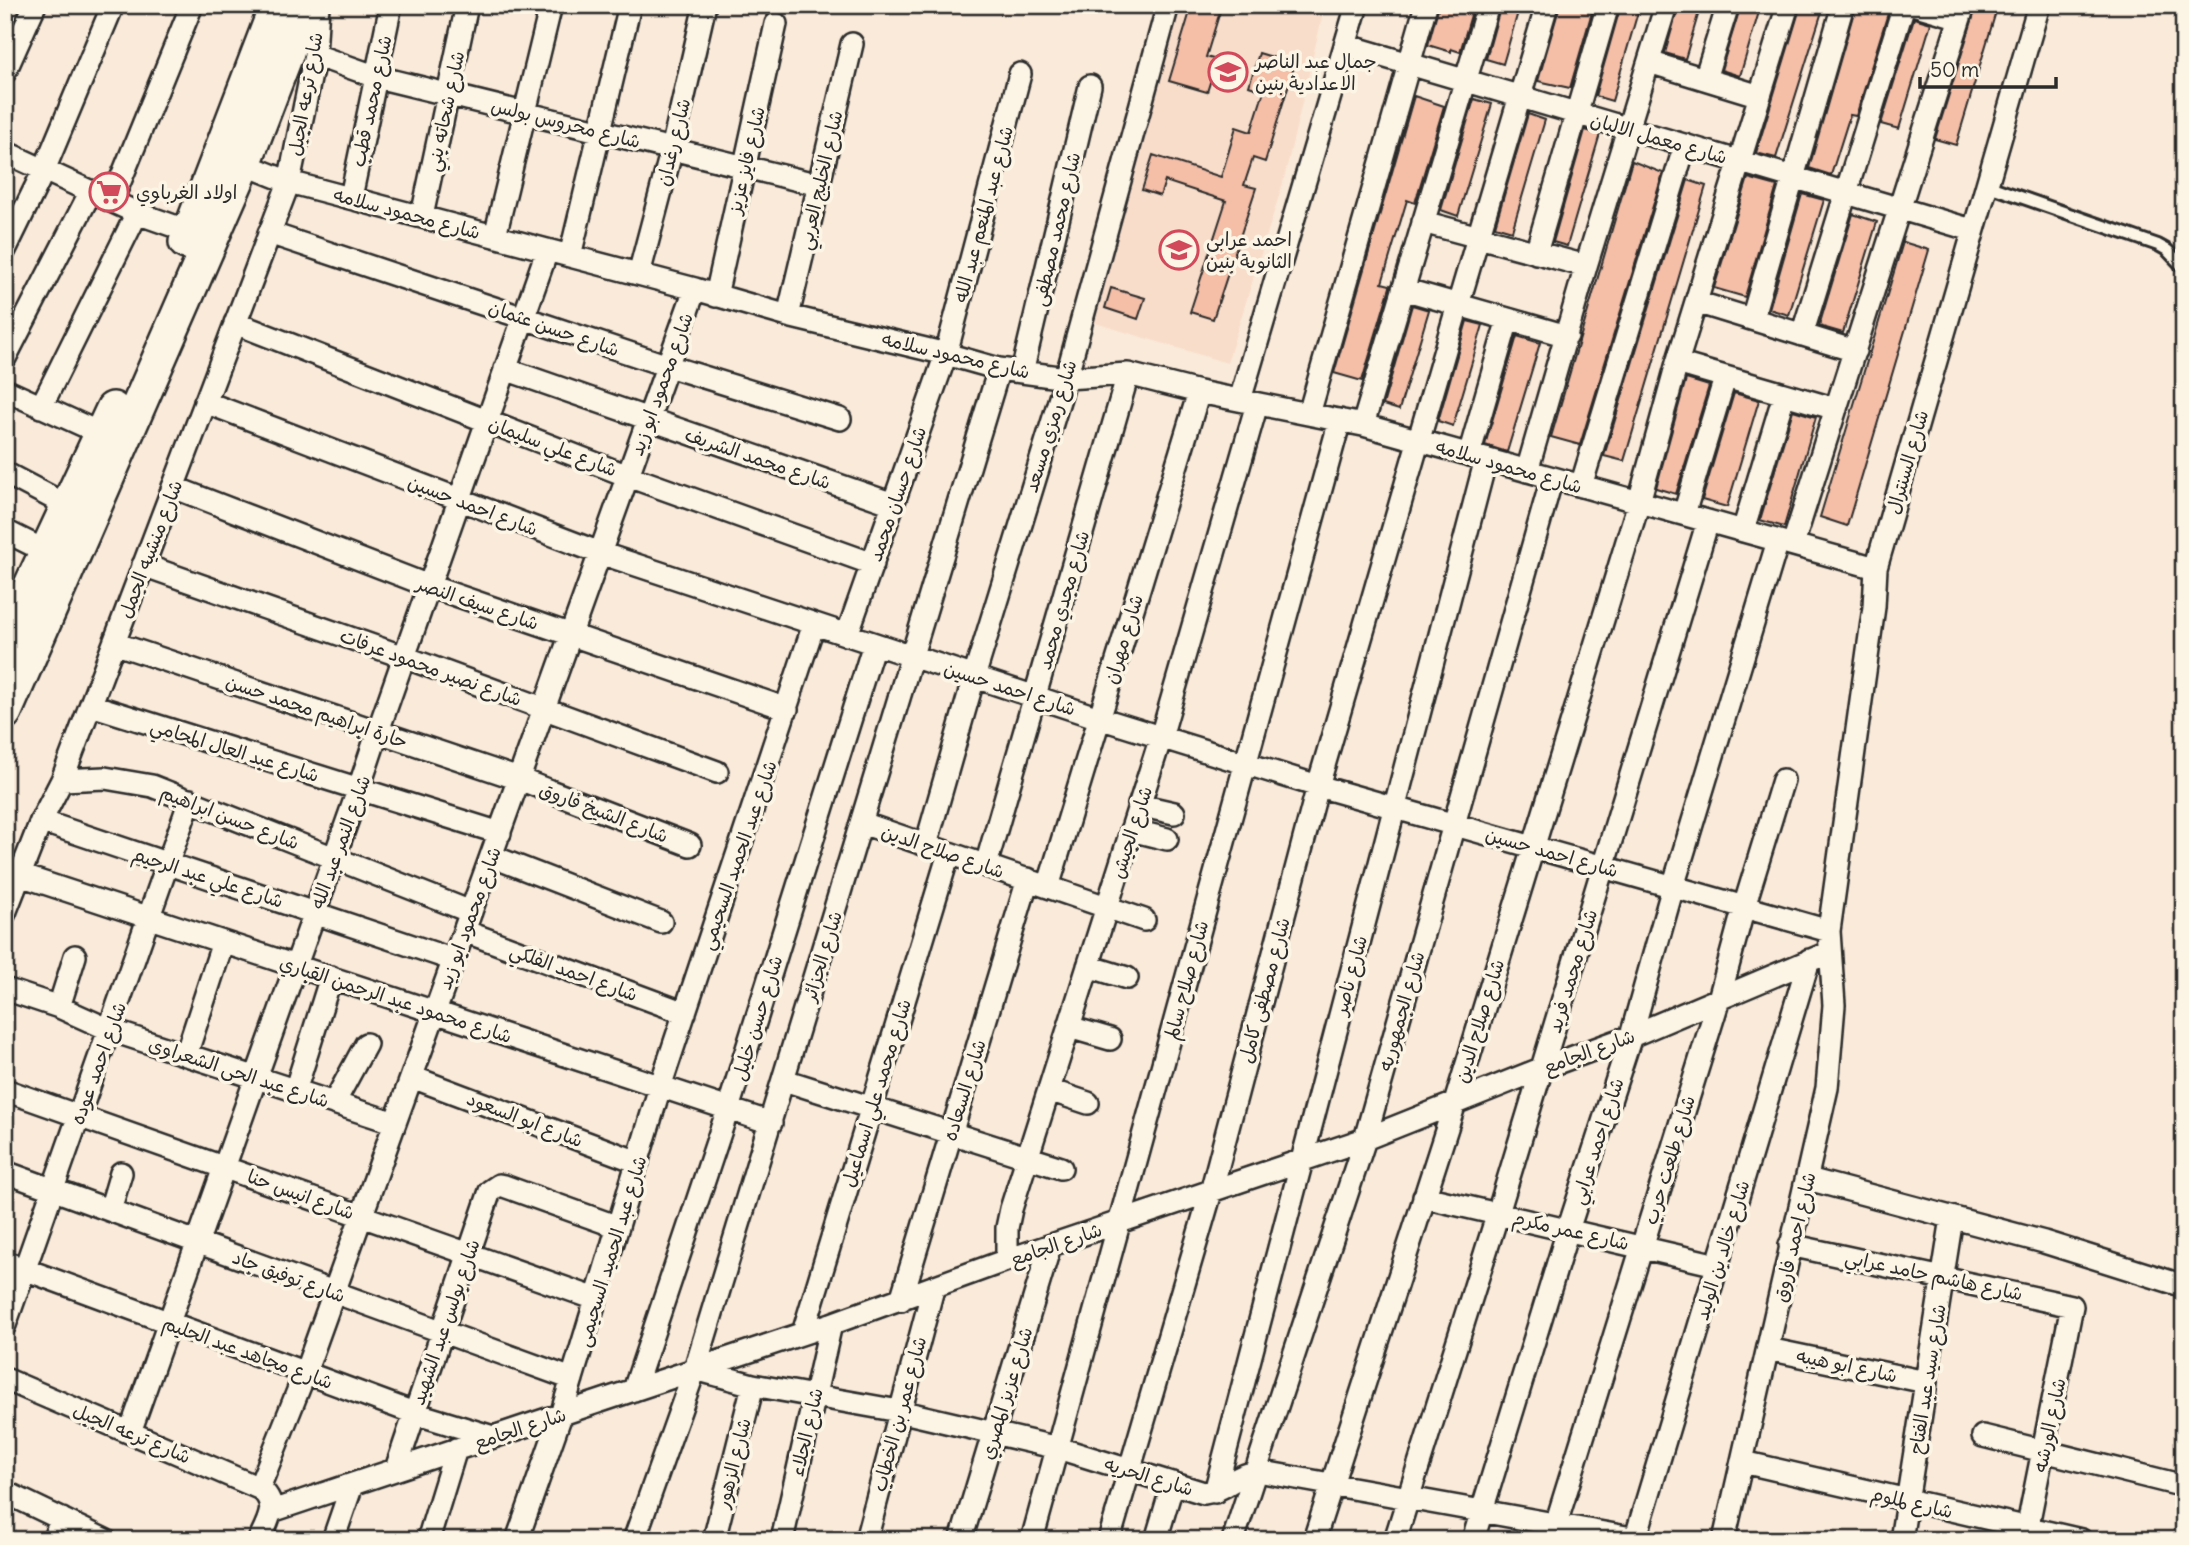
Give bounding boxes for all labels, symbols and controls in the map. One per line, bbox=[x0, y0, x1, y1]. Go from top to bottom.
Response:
street label: شارع ترعه الجبل bbox=[282, 30, 330, 158]
street label: شارع محمد قطب bbox=[345, 33, 399, 170]
scale bar bbox=[1920, 46, 2056, 90]
street label: شارع شحاته يني bbox=[421, 49, 474, 174]
place label: جمال عبد الناصر الاعدادية بنين bbox=[1253, 49, 1377, 95]
school or university icon: جمال عبد الناصر الاعدادية بنين bbox=[1207, 51, 1249, 93]
text: 50 m bbox=[1930, 56, 1979, 83]
street label: شارع محروس بولس bbox=[488, 93, 643, 155]
street label: شارع رغدان bbox=[651, 96, 697, 189]
street label: شارع فايز عزيز bbox=[722, 104, 772, 218]
street label: شارع معمل الالبان bbox=[1587, 107, 1730, 171]
street label: شارع الخليج العربي bbox=[792, 108, 853, 253]
street label: شارع عبد المنعم عبد الله bbox=[948, 123, 1021, 306]
street label: شارع محمد مصطفى bbox=[1027, 150, 1087, 309]
supermarket icon: اولاد الغرباوي bbox=[88, 171, 130, 213]
place label: اولاد الغرباوي bbox=[136, 180, 237, 207]
street label: شارع محمود سلامه bbox=[330, 182, 483, 246]
place label: احمد عرابى الثانوية بنين bbox=[1206, 227, 1292, 274]
school or university icon: احمد عرابى الثانوية بنين bbox=[1158, 229, 1200, 271]
street label: شارع حسن عثمان bbox=[485, 294, 623, 363]
street label: شارع محمود ابو زيد bbox=[624, 309, 700, 459]
street label: شارع محمود سلامه bbox=[879, 326, 1032, 386]
street label: شارع رمزي مسعد bbox=[1018, 357, 1084, 496]
street label: شارع السنترال bbox=[1881, 407, 1935, 517]
street label: شارع علي سليمان bbox=[484, 411, 620, 486]
street label: شارع محمد الشريف bbox=[681, 422, 834, 496]
street label: شارع حسان محمد bbox=[863, 423, 933, 565]
street label: شارع محمود سلامه bbox=[1432, 434, 1585, 500]
street label: شارع احمد حسين bbox=[404, 469, 541, 543]
street label: شارع منشيه الجمل bbox=[113, 477, 189, 622]
street label: شارع مجدي محمد bbox=[1032, 528, 1097, 673]
street label: شارع سيف النصر bbox=[411, 570, 542, 637]
street label: شارع مهران bbox=[1098, 591, 1150, 687]
street label: شارع نصير محمود عرفات bbox=[336, 623, 525, 713]
street label: شارع احمد حسين bbox=[941, 655, 1079, 722]
street label: حارة ابراهيم محمد حسن bbox=[222, 669, 411, 756]
street label: شارع عبد العال المحامي bbox=[146, 713, 322, 792]
street label: شارع عبد الحميد السحيمي bbox=[694, 757, 786, 955]
street label: شارع النمر عبد الله bbox=[305, 772, 377, 913]
street label: شارع الشيخ فاروق bbox=[535, 776, 672, 849]
street label: شارع حسن ابراهيم bbox=[156, 780, 303, 857]
street label: شارع الجيش bbox=[1105, 783, 1159, 882]
street label: شارع صلاح الدين bbox=[878, 819, 1008, 885]
street label: شارع احمد حسين bbox=[1482, 822, 1621, 884]
street label: شارع علي عبد الرحيم bbox=[128, 841, 287, 918]
street label: شارع محمود ابو زيد bbox=[432, 843, 508, 993]
street label: شارع محمد فريد bbox=[1542, 906, 1604, 1036]
street label: شارع الجزائر bbox=[796, 908, 849, 1007]
street label: شارع مصطفى كامل bbox=[1233, 915, 1297, 1066]
street label: شارع صلاح سالم bbox=[1159, 918, 1216, 1043]
street label: شارع ناصر bbox=[1327, 933, 1374, 1020]
street label: شارع احمد الفلكي bbox=[505, 938, 641, 1011]
street label: شارع الجمهوريه bbox=[1372, 948, 1431, 1074]
street label: شارع محمود عبد الرحمن القباري bbox=[276, 950, 515, 1051]
street label: شارع حسن خليل bbox=[727, 952, 789, 1084]
street label: شارع صلاح الدين bbox=[1449, 956, 1511, 1086]
street label: شارع محمد علي اسماعيل bbox=[836, 996, 921, 1192]
street label: شارع احمد عوده bbox=[65, 998, 133, 1128]
street label: شارع الجامع bbox=[1540, 1023, 1639, 1080]
street label: شارع عبد الحى الشعراوى bbox=[145, 1031, 332, 1114]
street label: شارع السعاده bbox=[937, 1036, 993, 1144]
street label: شارع احمد عرابي bbox=[1565, 1075, 1633, 1209]
street label: شارع ابو السعود bbox=[463, 1086, 587, 1154]
street label: شارع طلعت حرب bbox=[1638, 1092, 1702, 1228]
street label: شارع عبد الحميد السحيمى bbox=[571, 1153, 653, 1350]
street label: شارع انيس حنا bbox=[244, 1164, 358, 1226]
street label: شارع احمد فاروق bbox=[1767, 1170, 1823, 1305]
street label: شارع خالد بن الوليد bbox=[1689, 1177, 1757, 1323]
street label: شارع عمر مكرم bbox=[1510, 1205, 1632, 1258]
street label: شارع الجامع bbox=[1007, 1217, 1106, 1273]
street label: شارع بولس عبد الشهيد bbox=[405, 1236, 487, 1409]
street label: شارع توفيق جاد bbox=[229, 1244, 349, 1309]
street label: شارع هاشم حامد عرابي bbox=[1842, 1244, 2025, 1310]
street label: شارع سيد عبد الفتاح bbox=[1903, 1302, 1953, 1456]
street label: شارع مجاهد عبد الحليم bbox=[159, 1310, 336, 1397]
street label: شارع عزيز المصري bbox=[974, 1324, 1040, 1463]
street label: شارع عمر بن الخطاب bbox=[867, 1334, 933, 1495]
street label: شارع ابو هيبه bbox=[1794, 1343, 1900, 1389]
street label: شارع الورشه bbox=[2027, 1376, 2073, 1475]
street label: شارع الجلاء bbox=[784, 1385, 830, 1479]
street label: شارع ترعه الجبل bbox=[69, 1397, 194, 1470]
street label: شارع الجامع bbox=[471, 1402, 570, 1456]
street label: شارع الزهور bbox=[710, 1415, 758, 1512]
street label: شارع الحريه bbox=[1101, 1451, 1196, 1503]
street label: شارع لملوم bbox=[1868, 1481, 1955, 1526]

